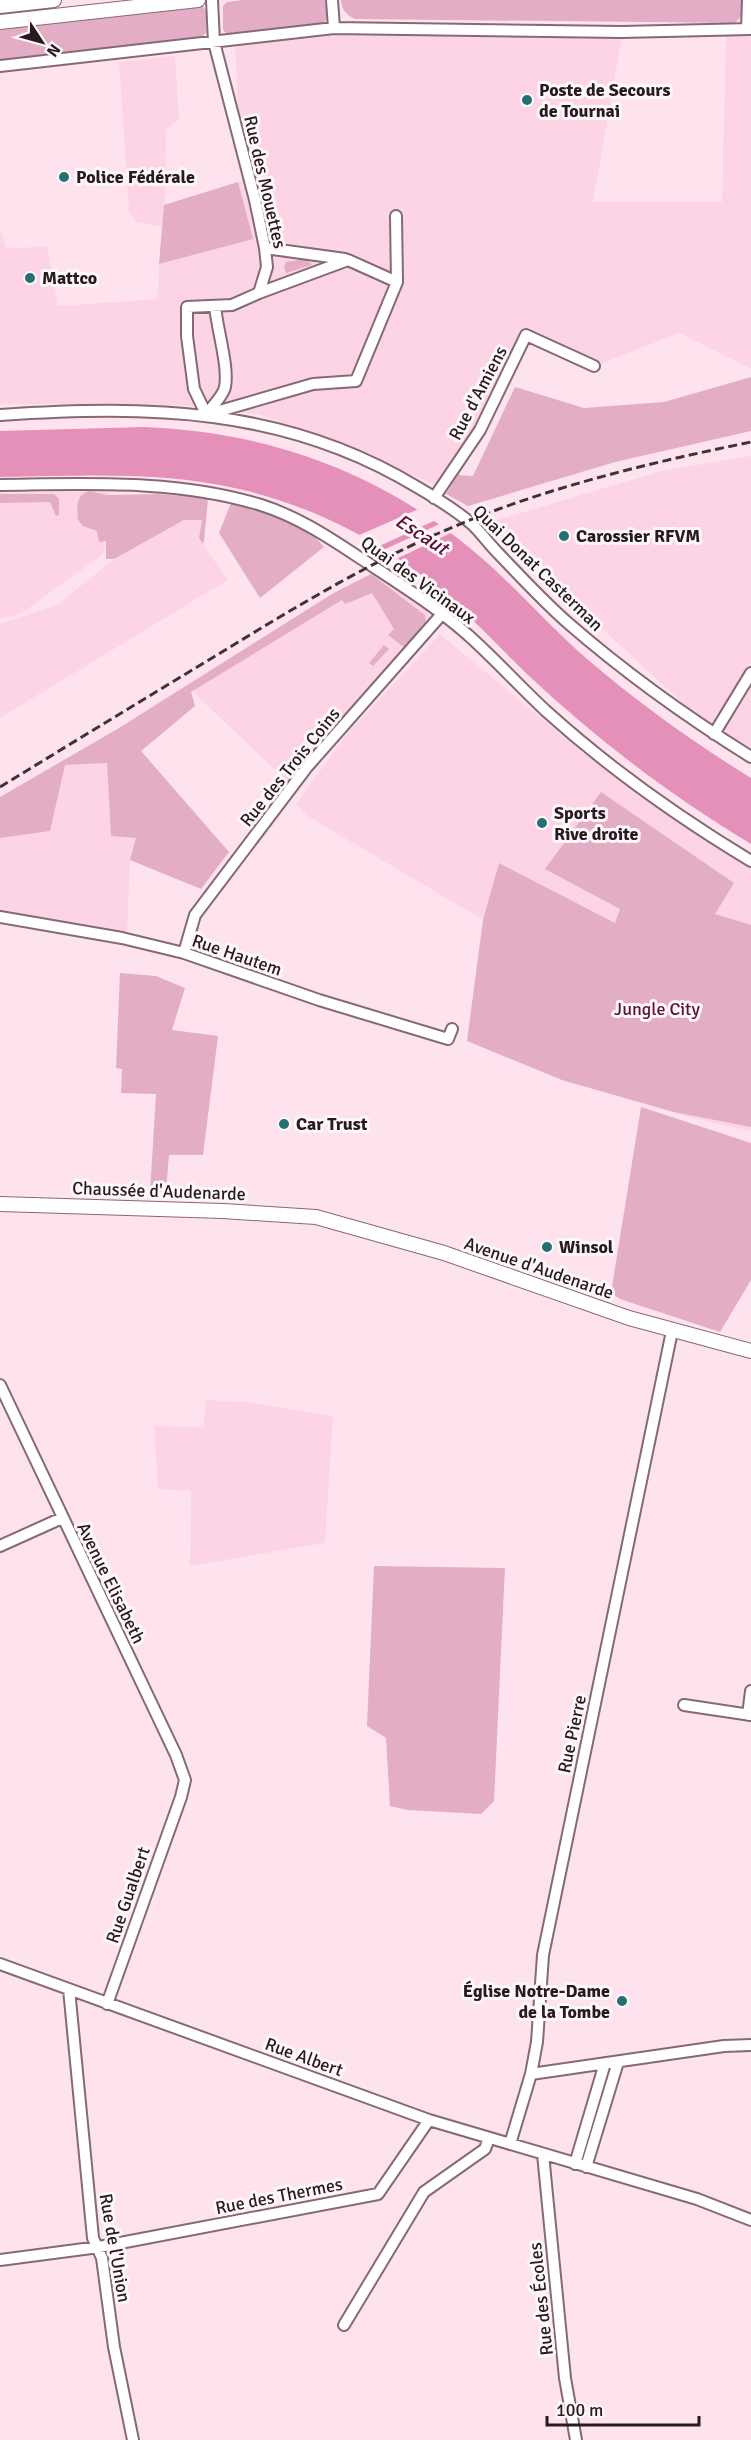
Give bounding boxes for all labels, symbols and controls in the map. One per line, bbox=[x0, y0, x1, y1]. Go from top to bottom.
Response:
north arrow bbox=[12, 12, 72, 72]
text: N bbox=[42, 40, 65, 61]
place label: Poste de Secours de Tournai bbox=[539, 79, 670, 122]
marker: Poste de Secours de Tournai bbox=[520, 93, 534, 107]
street label: Rue des Mouettes bbox=[239, 113, 291, 251]
place label: Police Fédérale bbox=[76, 166, 195, 188]
marker: Police Fédérale bbox=[57, 170, 71, 184]
place label: Mattco bbox=[42, 267, 97, 289]
marker: Mattco bbox=[23, 271, 37, 285]
street label: Rue d'Amiens bbox=[444, 342, 512, 444]
street label: Quai Donat Casterman bbox=[468, 500, 608, 636]
water label: Escaut bbox=[391, 508, 454, 562]
place label: Carossier RFVM bbox=[576, 525, 700, 547]
marker: Carossier RFVM bbox=[557, 529, 571, 543]
street label: Quai des Vicinaux bbox=[357, 531, 480, 629]
street label: Rue des Trois Coins bbox=[235, 703, 345, 831]
place label: Sports Rive droite bbox=[554, 802, 639, 845]
marker: Sports Rive droite bbox=[535, 816, 549, 830]
street label: Rue Hautem bbox=[189, 929, 285, 981]
park label: Jungle City bbox=[614, 998, 700, 1020]
place label: Car Trust bbox=[296, 1113, 368, 1135]
marker: Car Trust bbox=[277, 1117, 291, 1131]
street label: Chaussée d'Audenarde bbox=[72, 1177, 246, 1205]
street label: Avenue d'Audenarde bbox=[461, 1232, 617, 1304]
place label: Winsol bbox=[559, 1236, 614, 1258]
marker: Winsol bbox=[540, 1240, 554, 1254]
street label: Avenue Elisabeth bbox=[72, 1519, 150, 1647]
street label: Rue Pierre bbox=[553, 1693, 591, 1775]
street label: Rue Gualbert bbox=[101, 1844, 155, 1946]
place label: Église Notre-Dame de la Tombe bbox=[463, 1980, 610, 2023]
marker: Église Notre-Dame de la Tombe bbox=[615, 1994, 629, 2008]
street label: Rue Albert bbox=[262, 2033, 346, 2081]
street label: Rue des Thermes bbox=[214, 2173, 345, 2219]
street label: Rue de l'Union bbox=[95, 2192, 135, 2304]
street label: Rue des Écoles bbox=[524, 2241, 558, 2356]
scale bar bbox=[547, 2389, 698, 2427]
text: 100 m bbox=[556, 2399, 603, 2421]

